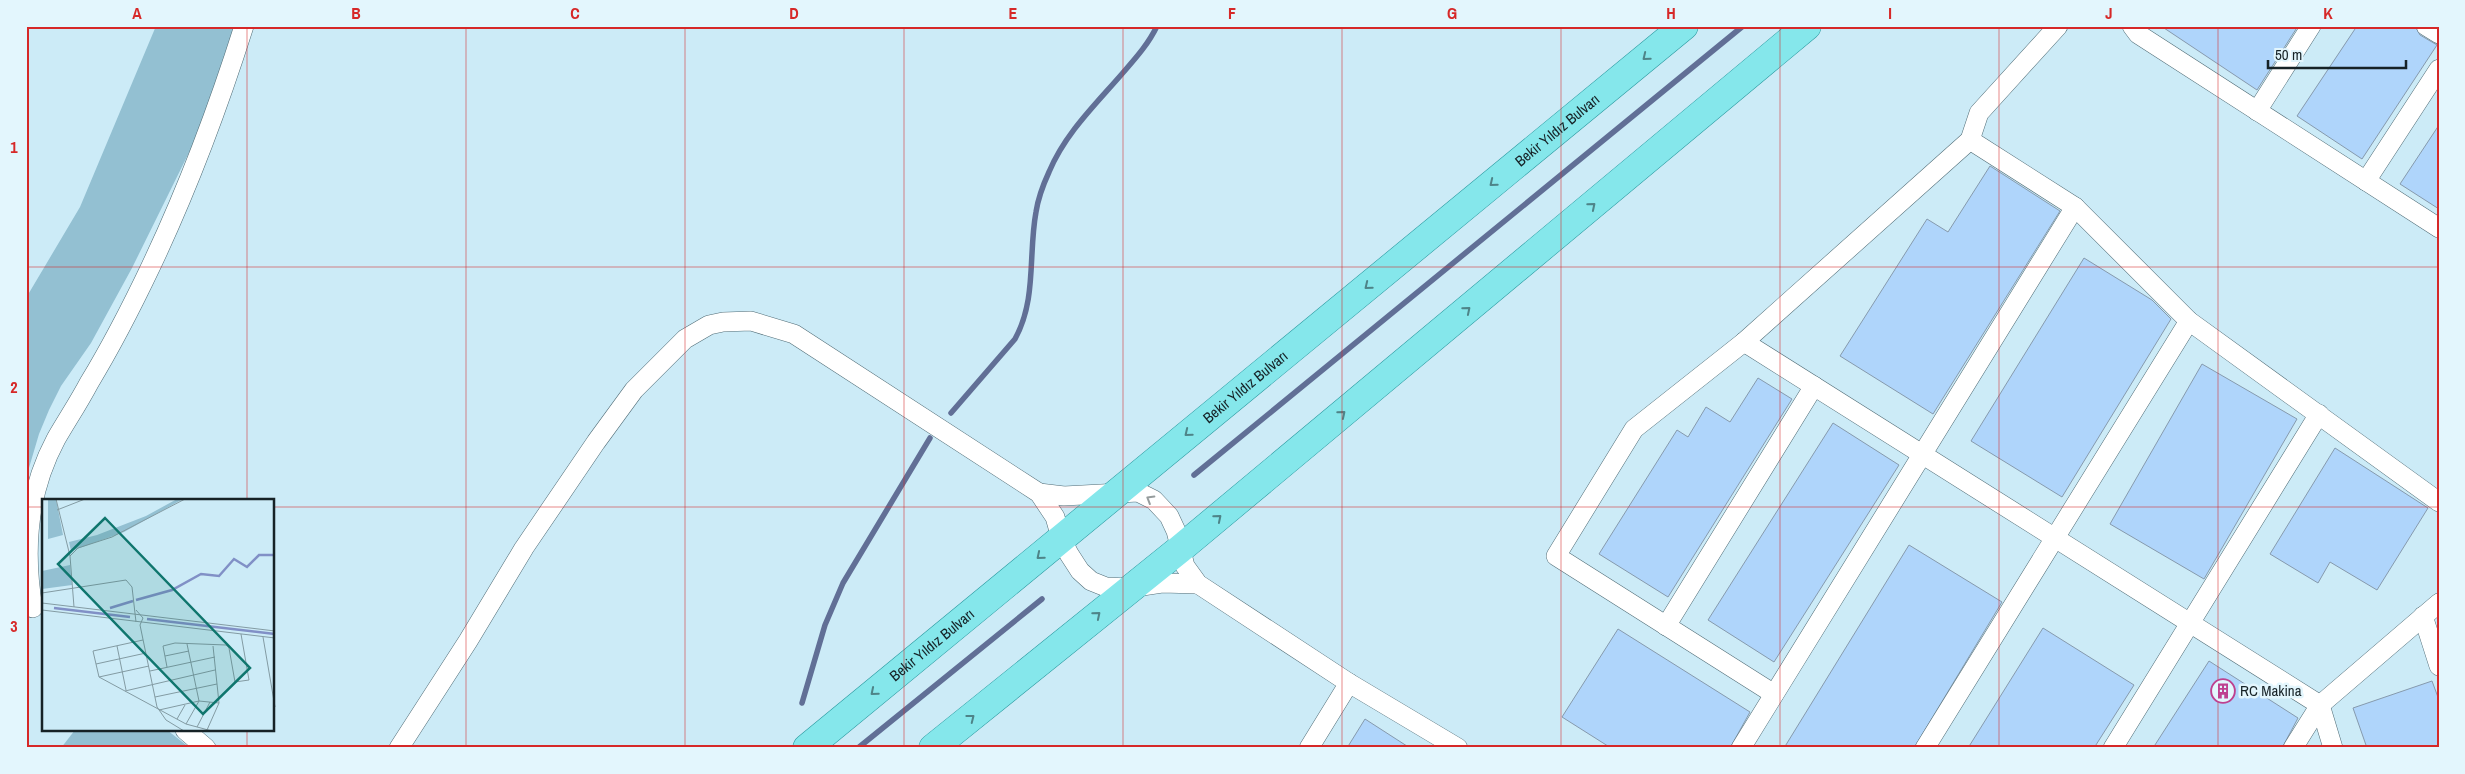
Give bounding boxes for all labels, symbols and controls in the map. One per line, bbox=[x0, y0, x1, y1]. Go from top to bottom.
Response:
text: A bbox=[132, 2, 142, 24]
text: B bbox=[351, 2, 361, 24]
text: C bbox=[570, 2, 580, 24]
text: D bbox=[789, 2, 799, 24]
text: E bbox=[1009, 2, 1018, 24]
text: F bbox=[1228, 2, 1236, 24]
text: G bbox=[1447, 2, 1457, 24]
text: H bbox=[1666, 2, 1676, 24]
text: I bbox=[1888, 2, 1892, 24]
text: J bbox=[2105, 2, 2113, 24]
text: K bbox=[2323, 2, 2333, 24]
scale bar bbox=[2268, 38, 2405, 70]
text: 50 m bbox=[2275, 44, 2302, 65]
one-way arrow bbox=[1643, 52, 1652, 60]
street label: Bekir Yıldız Bulvarı bbox=[1510, 89, 1604, 171]
text: 1 bbox=[10, 136, 18, 158]
one-way arrow bbox=[1490, 177, 1499, 186]
one-way arrow bbox=[1586, 203, 1595, 211]
one-way arrow bbox=[1365, 280, 1374, 288]
one-way arrow bbox=[1461, 307, 1470, 315]
street label: Bekir Yıldız Bulvarı bbox=[1198, 345, 1292, 428]
text: 2 bbox=[10, 376, 18, 398]
one-way arrow bbox=[1337, 410, 1346, 419]
one-way arrow bbox=[1185, 428, 1194, 437]
one-way arrow bbox=[1146, 496, 1155, 506]
inset map bbox=[42, 499, 275, 732]
one-way arrow bbox=[1212, 515, 1221, 524]
one-way arrow bbox=[1037, 550, 1046, 559]
street label: Bekir Yıldız Bulvarı bbox=[885, 603, 979, 686]
one-way arrow bbox=[1091, 612, 1100, 620]
text: 3 bbox=[10, 615, 18, 637]
building icon: RC Makina bbox=[2210, 678, 2236, 704]
place label: RC Makina bbox=[2240, 680, 2302, 701]
one-way arrow bbox=[871, 687, 880, 696]
one-way arrow bbox=[965, 715, 974, 723]

